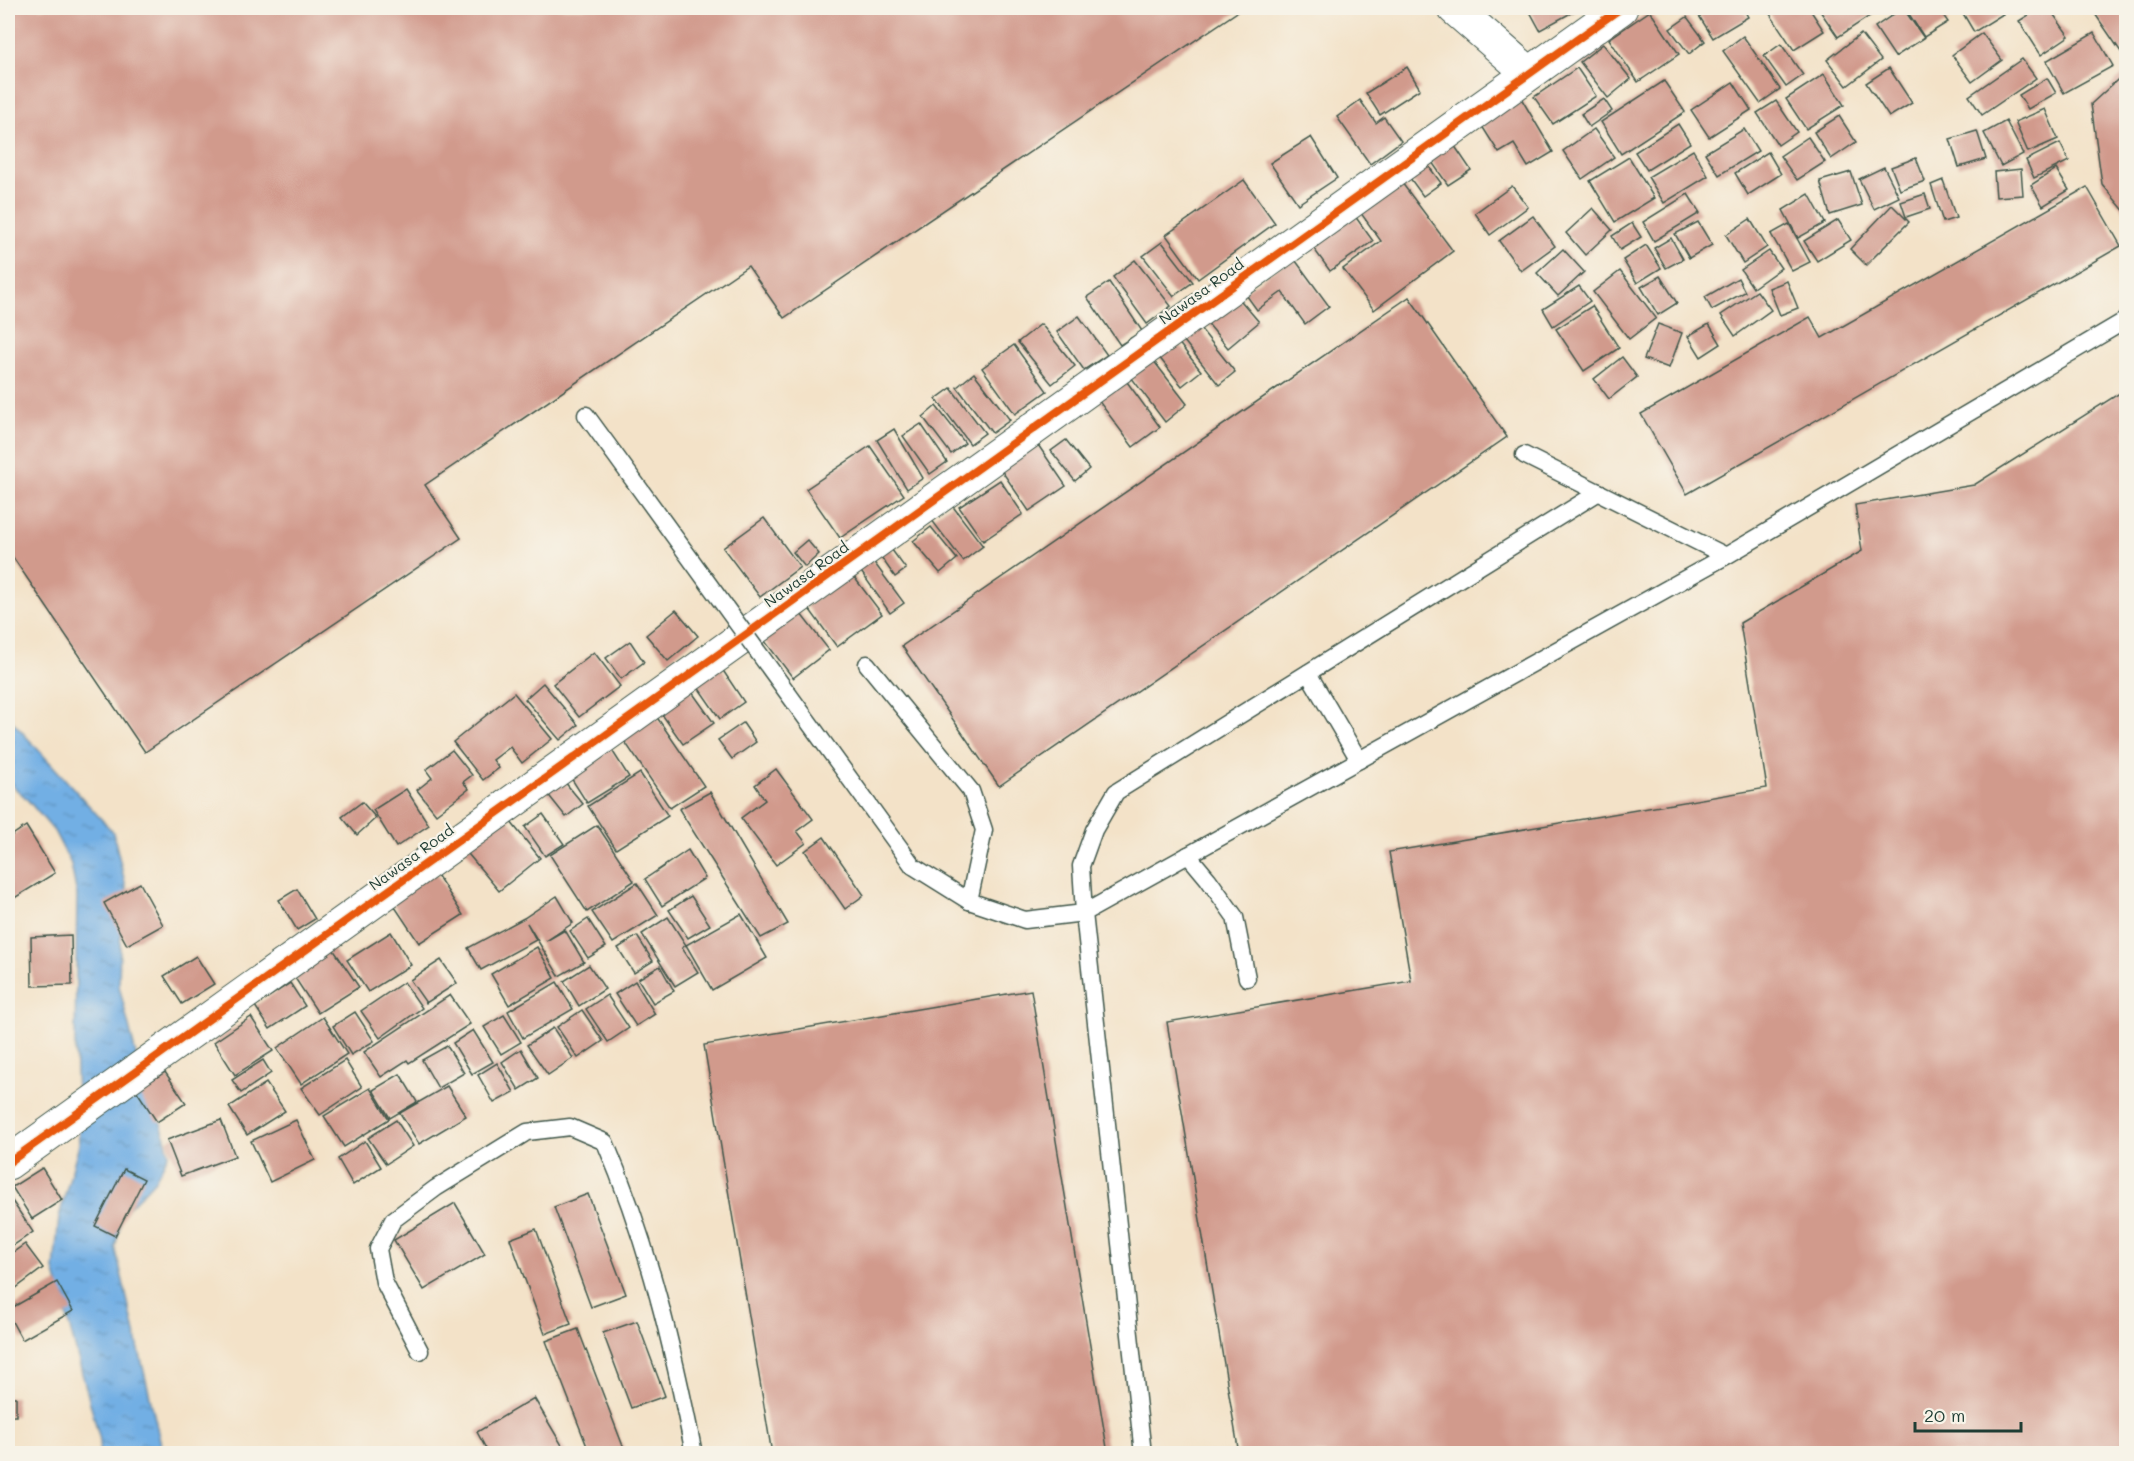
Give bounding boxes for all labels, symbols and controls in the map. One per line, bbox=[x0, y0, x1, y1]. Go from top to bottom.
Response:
street label: Nawasa Road bbox=[1155, 253, 1247, 329]
street label: Nawasa Road bbox=[760, 536, 852, 612]
street label: Nawasa Road bbox=[365, 819, 457, 895]
scale bar bbox=[1915, 1395, 2022, 1433]
text: 20 m bbox=[1924, 1403, 1965, 1427]

